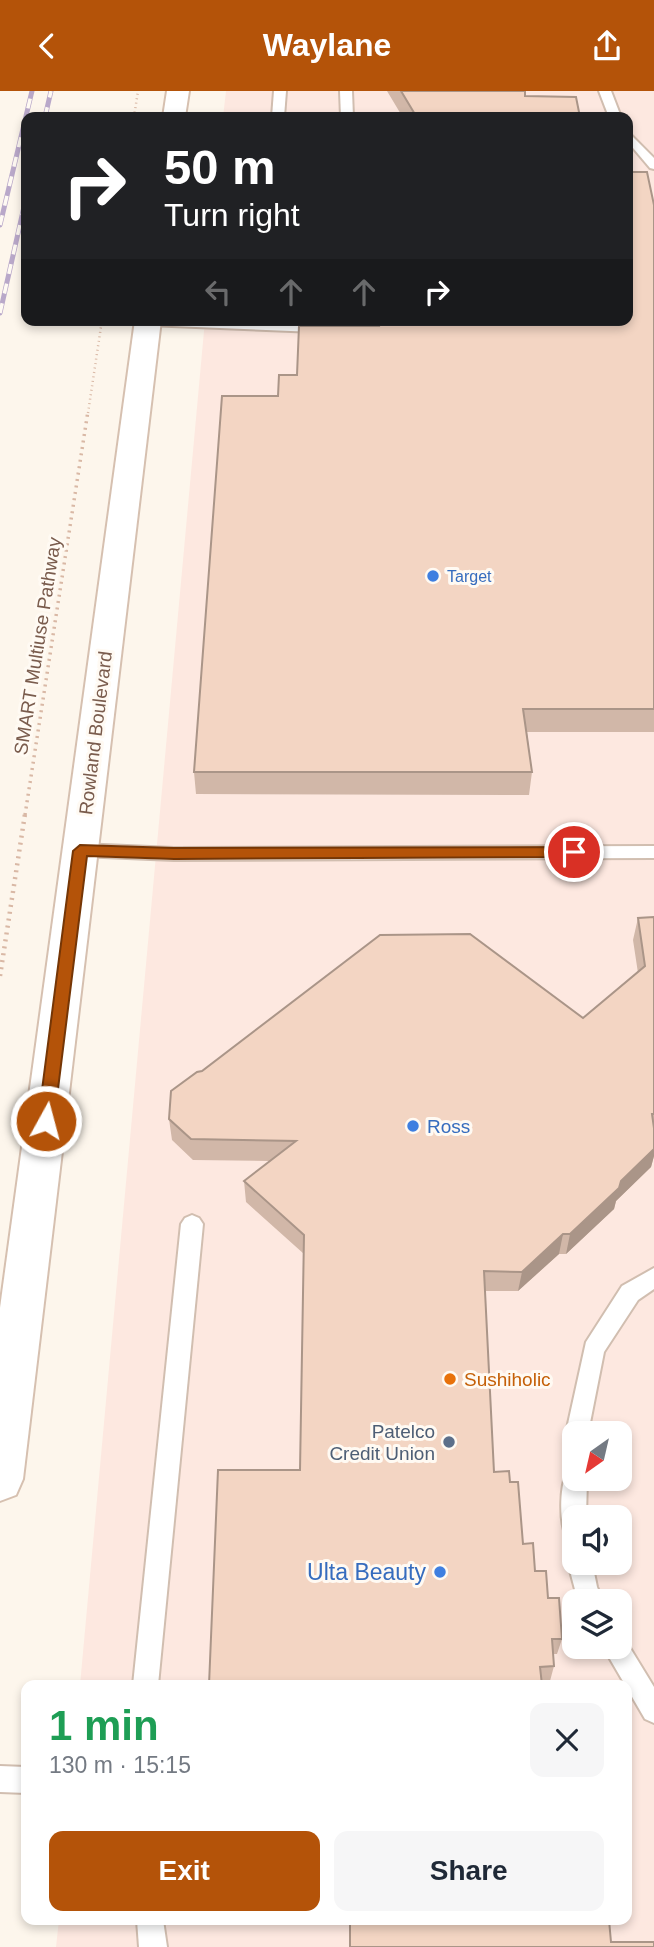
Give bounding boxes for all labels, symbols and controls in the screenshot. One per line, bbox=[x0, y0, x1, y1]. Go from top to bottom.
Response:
icon: back bbox=[28, 27, 66, 65]
text: Waylane bbox=[263, 27, 391, 63]
icon: share bbox=[588, 27, 626, 65]
icon: right bbox=[49, 140, 140, 231]
text: 50 m bbox=[164, 140, 276, 194]
text: Turn right bbox=[164, 197, 300, 233]
icon: left bbox=[199, 273, 237, 311]
icon: ahead bbox=[272, 273, 310, 311]
icon: ahead bbox=[345, 273, 383, 311]
icon: right bbox=[418, 273, 456, 311]
street label: SMART Multiuse Pathway bbox=[10, 535, 65, 756]
marker: Target bbox=[425, 568, 441, 584]
place label: Target bbox=[447, 568, 492, 585]
street label: Rowland Boulevard bbox=[75, 650, 116, 816]
pin bbox=[544, 822, 604, 882]
icon: arrive bbox=[555, 833, 593, 871]
position arrow bbox=[9, 1084, 83, 1158]
place label: Ross bbox=[427, 1116, 470, 1137]
marker: Ross bbox=[405, 1118, 421, 1134]
place label: Sushiholic bbox=[464, 1369, 551, 1390]
marker: Sushiholic bbox=[442, 1371, 458, 1387]
place label: Patelco Credit Union bbox=[329, 1421, 435, 1464]
north arrow bbox=[562, 1421, 632, 1491]
map controls bbox=[562, 1421, 632, 1659]
marker: Patelco Credit Union bbox=[441, 1434, 457, 1450]
button: sound bbox=[562, 1505, 632, 1575]
place label: Ulta Beauty bbox=[307, 1559, 426, 1585]
marker: Ulta Beauty bbox=[432, 1564, 448, 1580]
button: layers bbox=[562, 1589, 632, 1659]
text: 1 min bbox=[49, 1702, 159, 1749]
button: close bbox=[530, 1703, 604, 1777]
text: 130 m · 15:15 bbox=[49, 1752, 191, 1778]
button: Exit bbox=[49, 1831, 320, 1911]
button: Share bbox=[334, 1831, 604, 1911]

